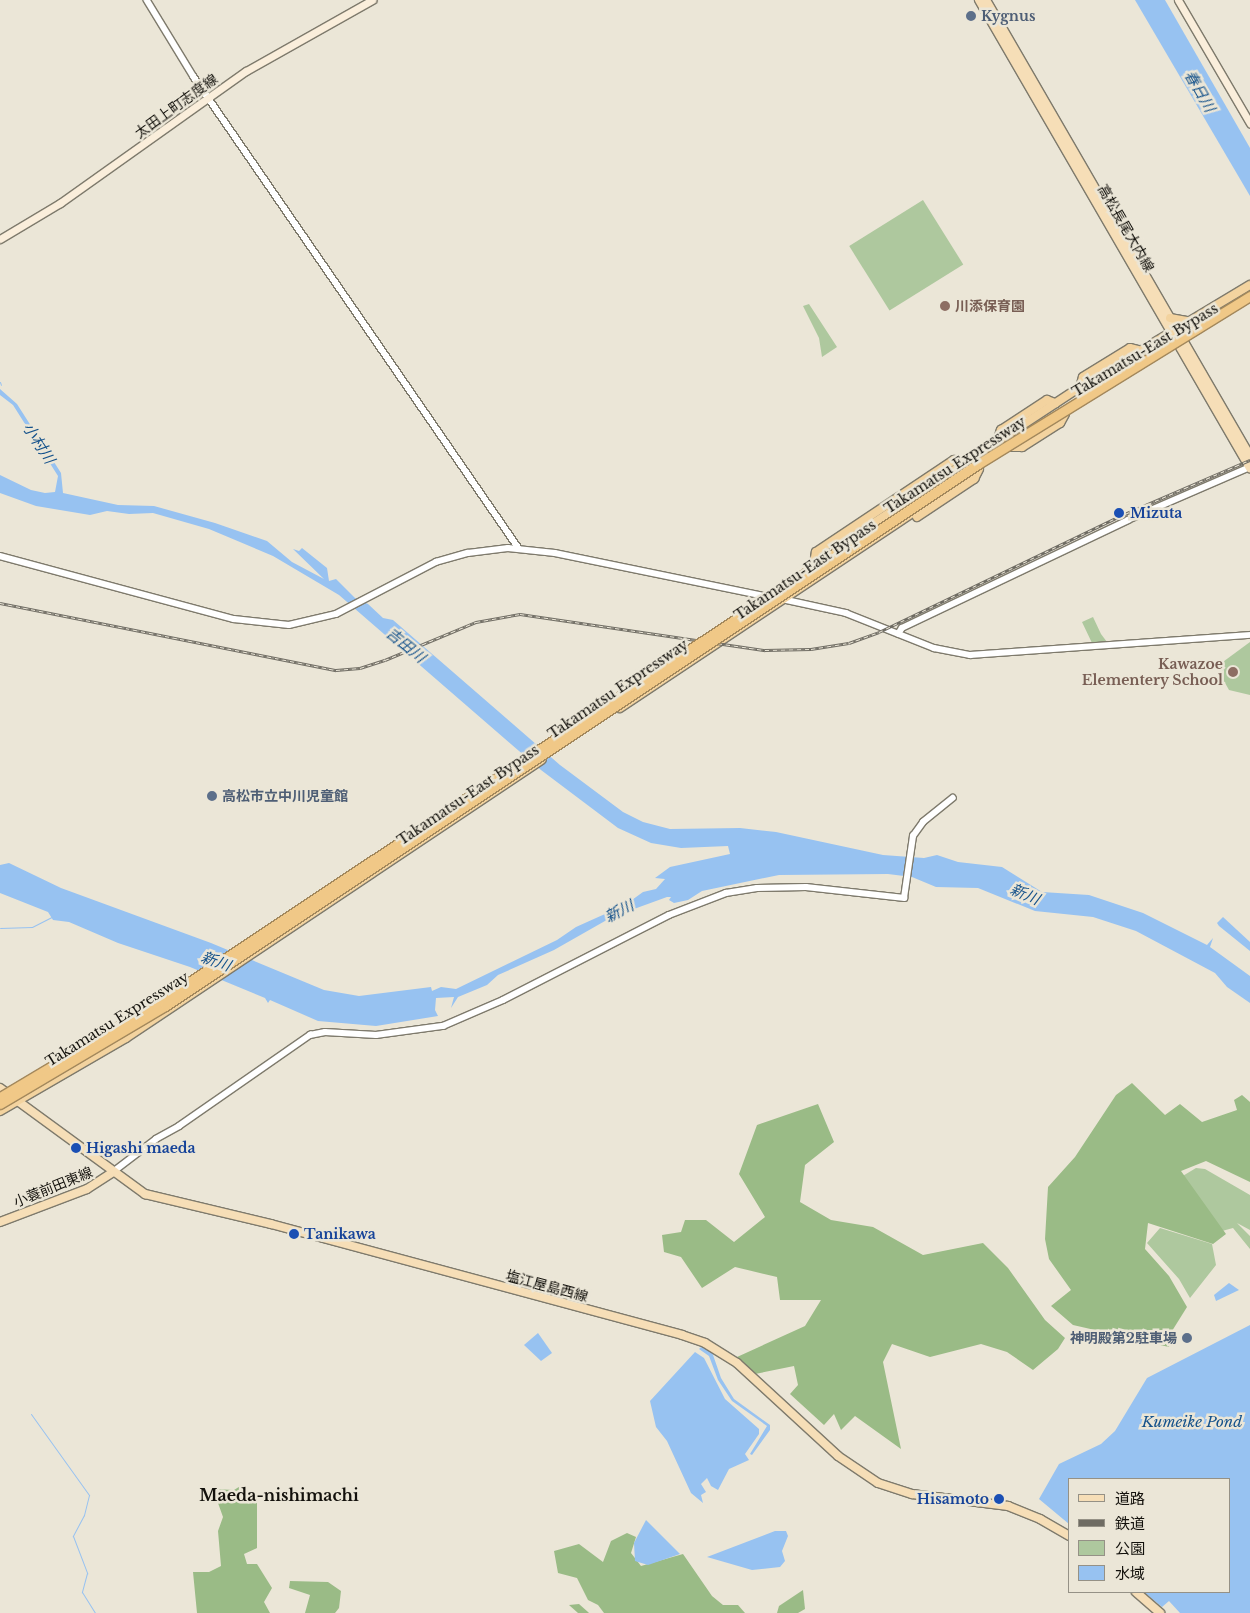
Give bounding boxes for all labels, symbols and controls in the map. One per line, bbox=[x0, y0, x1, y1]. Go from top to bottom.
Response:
place label: Kygnus bbox=[981, 8, 1035, 24]
marker: Kygnus bbox=[965, 10, 977, 22]
water label: 春日川 bbox=[1181, 67, 1219, 115]
street label: 太田上町志度線 bbox=[131, 70, 221, 142]
street label: 高松長尾大内線 bbox=[1094, 181, 1158, 275]
place label: 川添保育園 bbox=[955, 298, 1025, 314]
marker: 川添保育園 bbox=[939, 300, 951, 312]
street label: Takamatsu-East Bypass bbox=[1069, 300, 1221, 400]
street label: Takamatsu Expressway bbox=[881, 413, 1029, 517]
water label: 小村川 bbox=[19, 419, 59, 467]
place label: Mizuta bbox=[1130, 505, 1182, 521]
marker: Mizuta bbox=[1112, 506, 1126, 520]
street label: Takamatsu-East Bypass bbox=[731, 516, 879, 624]
water label: 吉田川 bbox=[383, 624, 429, 666]
street label: Takamatsu Expressway bbox=[545, 636, 691, 742]
place label: Kawazoe Elementery School bbox=[1081, 656, 1223, 689]
marker: Kawazoe Elementery School bbox=[1227, 666, 1239, 678]
street label: Takamatsu-East Bypass bbox=[394, 741, 542, 849]
place label: 高松市立中川児童館 bbox=[222, 788, 348, 804]
marker: 高松市立中川児童館 bbox=[206, 790, 218, 802]
water label: 新川 bbox=[1008, 880, 1042, 908]
water label: 新川 bbox=[602, 896, 636, 926]
water label: 新川 bbox=[199, 947, 233, 975]
street label: Takamatsu Expressway bbox=[42, 968, 192, 1070]
place label: Higashi maeda bbox=[86, 1140, 196, 1156]
marker: Higashi maeda bbox=[70, 1142, 82, 1154]
street label: 小蓑前田東線 bbox=[11, 1163, 95, 1211]
place label: Tanikawa bbox=[304, 1226, 376, 1242]
marker: Tanikawa bbox=[288, 1228, 300, 1240]
street label: 塩江屋島西線 bbox=[504, 1267, 590, 1305]
place label: 神明殿第2駐車場 bbox=[1070, 1330, 1177, 1346]
marker: 神明殿第2駐車場 bbox=[1181, 1332, 1193, 1344]
water label: Kumeike Pond bbox=[1142, 1413, 1242, 1431]
legend bbox=[1068, 1478, 1230, 1593]
district label: Maeda-nishimachi bbox=[199, 1485, 359, 1505]
text: 道路 bbox=[1115, 1489, 1145, 1508]
place label: Hisamoto bbox=[917, 1491, 989, 1507]
marker: Hisamoto bbox=[993, 1493, 1005, 1505]
text: 鉄道 bbox=[1115, 1514, 1145, 1533]
text: 公園 bbox=[1115, 1539, 1145, 1558]
text: 水域 bbox=[1115, 1564, 1145, 1583]

